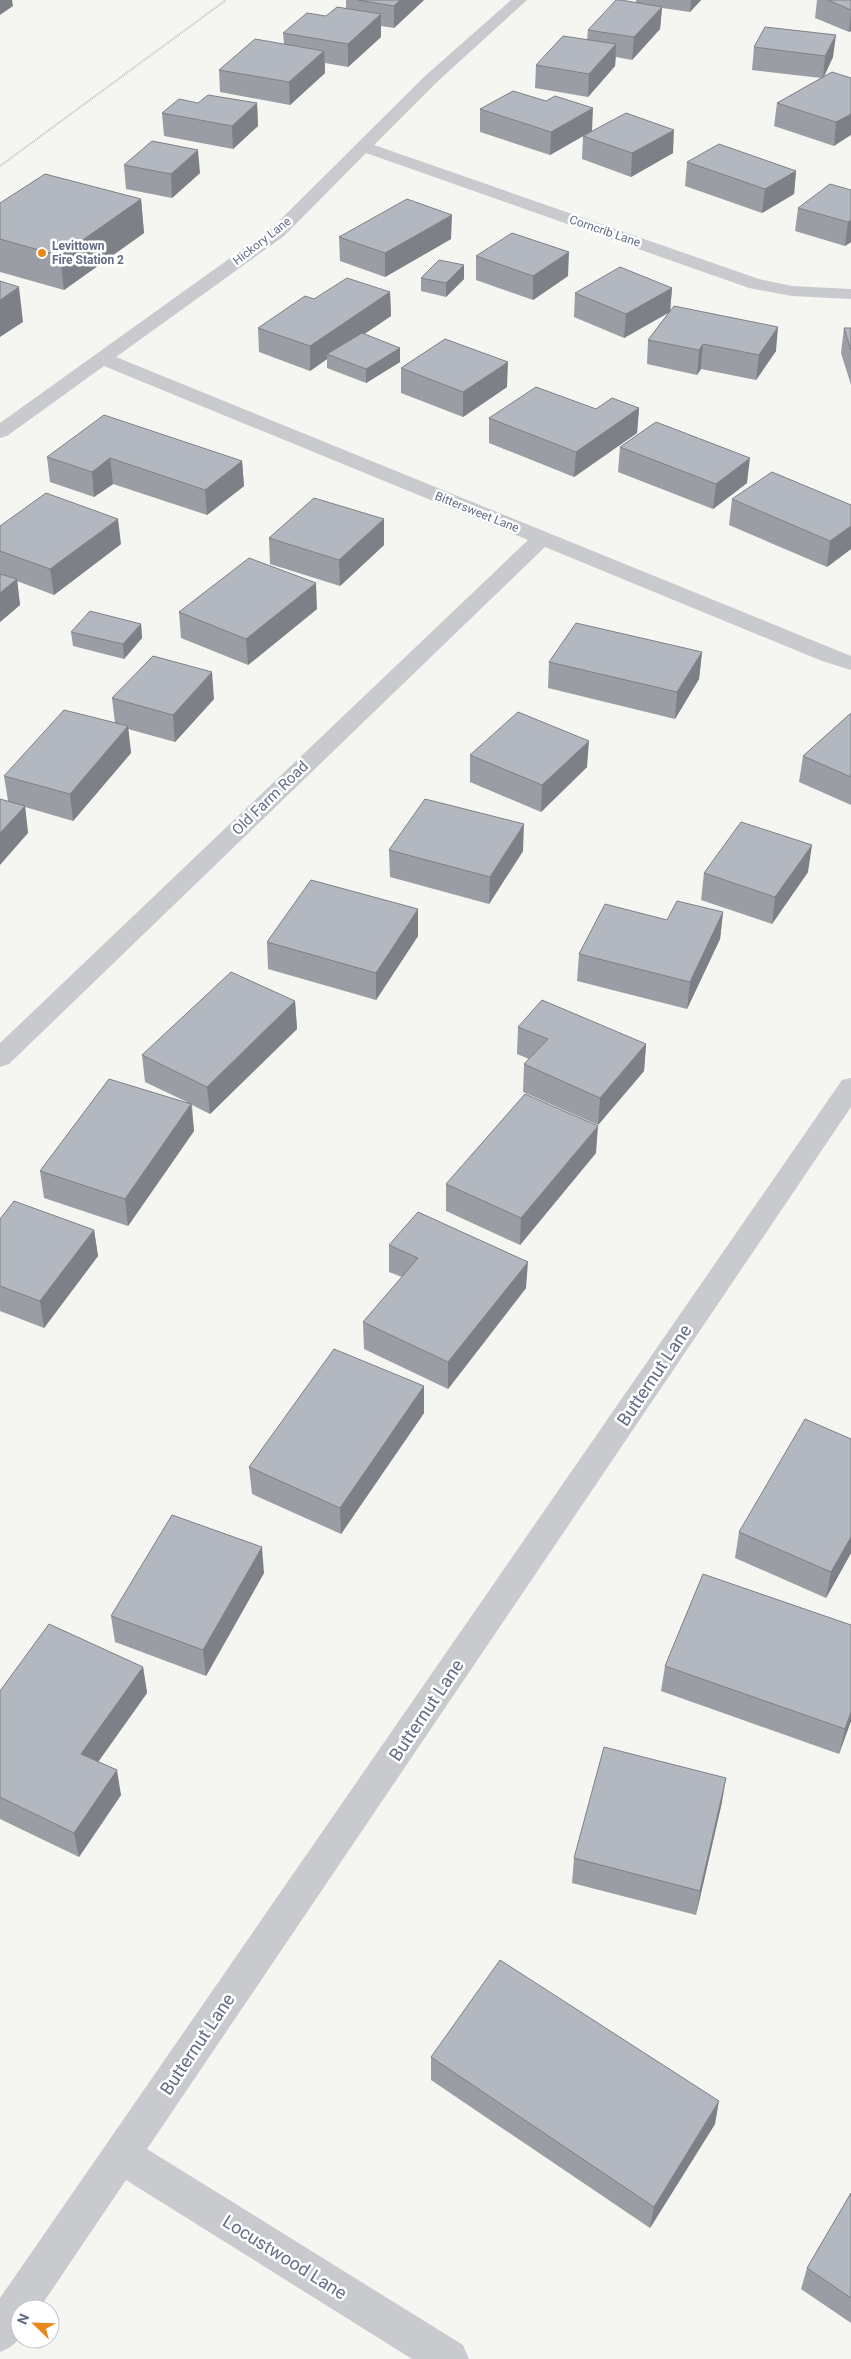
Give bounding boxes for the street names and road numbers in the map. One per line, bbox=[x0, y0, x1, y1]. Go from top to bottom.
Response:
street label: Corncrib Lane bbox=[568, 212, 642, 250]
street label: Hickory Lane bbox=[230, 214, 294, 268]
street label: Bittersweet Lane bbox=[433, 489, 521, 535]
street label: Old Farm Road bbox=[228, 757, 312, 839]
street label: Butternut Lane bbox=[612, 1320, 696, 1430]
street label: Butternut Lane bbox=[384, 1655, 468, 1765]
street label: Butternut Lane bbox=[155, 1989, 239, 2099]
street label: Locustwood Lane bbox=[219, 2210, 351, 2304]

